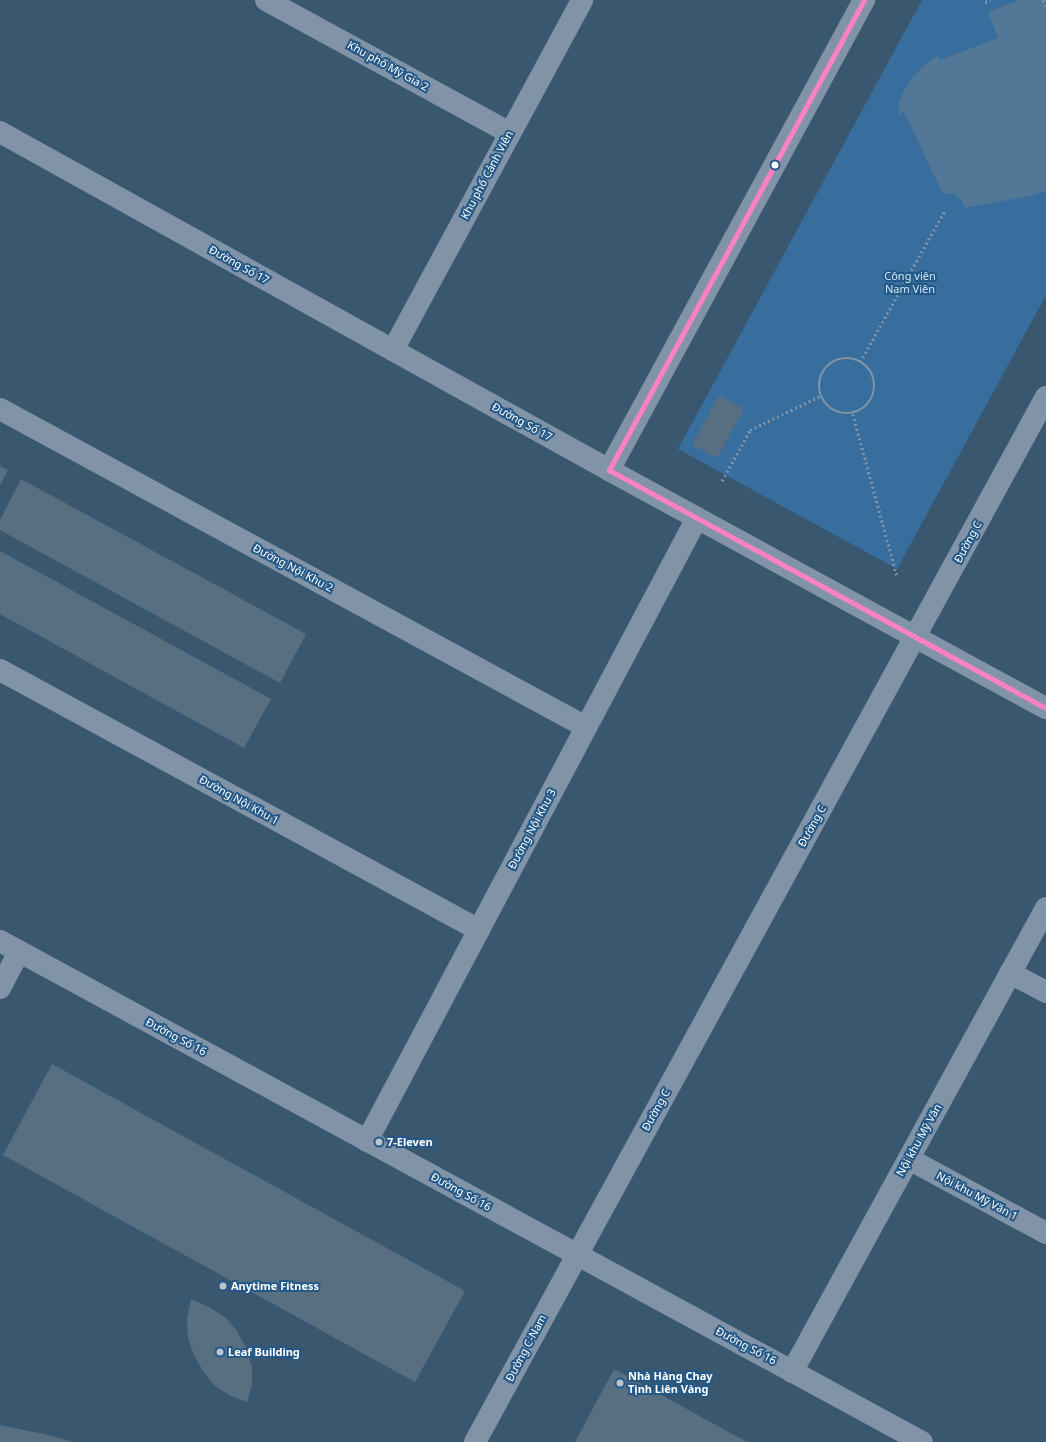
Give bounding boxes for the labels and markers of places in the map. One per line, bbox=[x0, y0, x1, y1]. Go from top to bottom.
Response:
unlabelled marker bbox=[770, 160, 780, 170]
place label: 7-Eleven bbox=[387, 1135, 433, 1149]
marker: 7-Eleven bbox=[374, 1137, 384, 1147]
place label: Anytime Fitness bbox=[231, 1279, 319, 1293]
marker: Anytime Fitness bbox=[218, 1281, 228, 1291]
place label: Leaf Building bbox=[228, 1345, 300, 1359]
marker: Leaf Building bbox=[215, 1347, 225, 1357]
place label: Nhà Hàng Chay Tịnh Liên Vàng bbox=[628, 1370, 713, 1396]
marker: Nhà Hàng Chay Tịnh Liên Vàng bbox=[615, 1378, 625, 1388]

